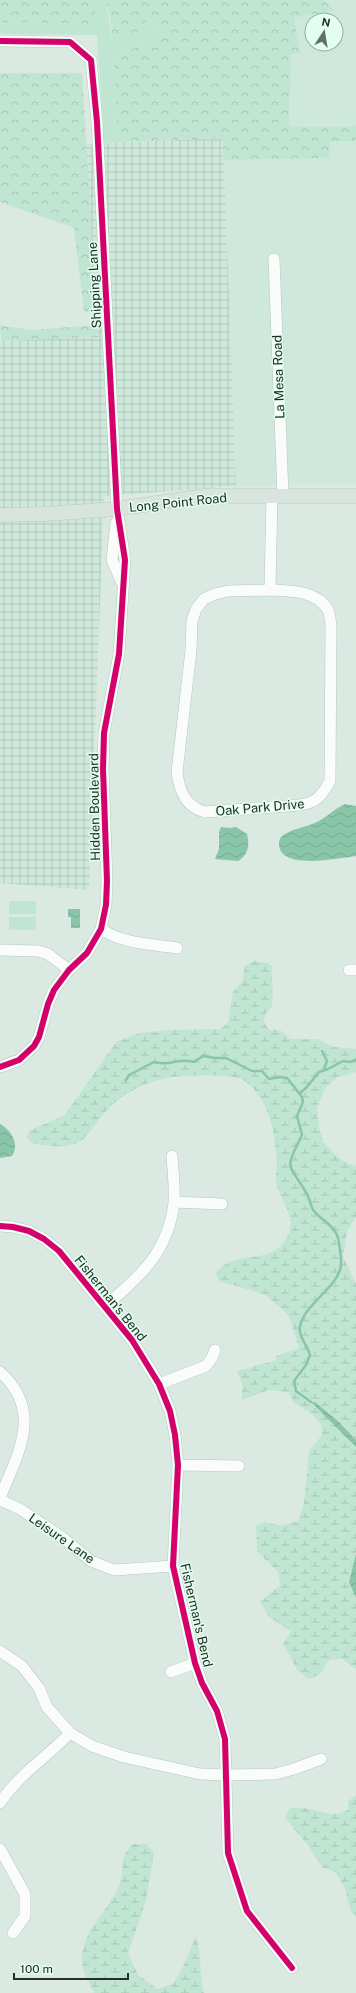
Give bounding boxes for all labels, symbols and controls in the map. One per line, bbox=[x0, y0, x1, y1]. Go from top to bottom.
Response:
north arrow bbox=[304, 12, 344, 52]
text: N bbox=[321, 15, 332, 29]
street label: Shipping Lane bbox=[85, 241, 104, 329]
street label: La Mesa Road bbox=[270, 335, 287, 419]
street label: Long Point Road bbox=[128, 490, 228, 515]
street label: Hidden Boulevard bbox=[86, 753, 103, 861]
street label: Oak Park Drive bbox=[215, 796, 305, 819]
street label: Fisherman's Bend bbox=[71, 1252, 150, 1344]
street label: Leisure Lane bbox=[26, 1510, 97, 1567]
street label: Fisherman's Bend bbox=[177, 1562, 216, 1668]
scale bar bbox=[14, 1955, 128, 1981]
text: 100 m bbox=[20, 1962, 53, 1976]

